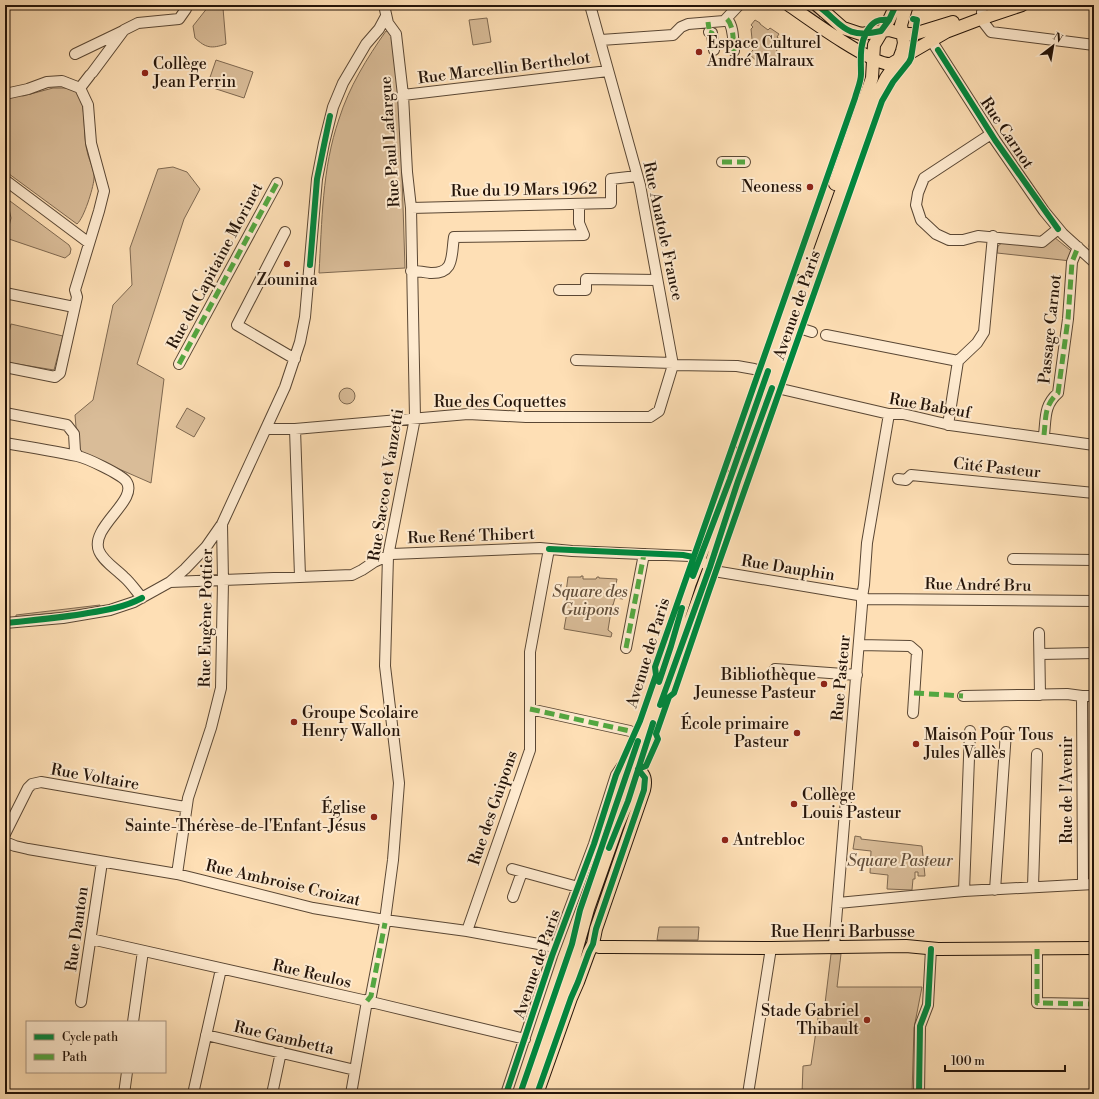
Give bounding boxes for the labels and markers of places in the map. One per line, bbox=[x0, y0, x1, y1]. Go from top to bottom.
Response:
place label: Espace Culturel André Malraux bbox=[706, 33, 821, 71]
marker: Espace Culturel André Malraux bbox=[694, 47, 704, 57]
place label: Collège Jean Perrin bbox=[152, 54, 237, 92]
marker: Collège Jean Perrin bbox=[140, 68, 150, 78]
place label: Neoness bbox=[742, 177, 802, 197]
marker: Neoness bbox=[805, 182, 815, 192]
marker: Zounina bbox=[282, 259, 292, 269]
place label: Zounina bbox=[257, 270, 318, 290]
place label: Bibliothèque Jeunesse Pasteur bbox=[693, 665, 816, 703]
marker: Bibliothèque Jeunesse Pasteur bbox=[819, 679, 829, 689]
place label: Groupe Scolaire Henry Wallon bbox=[302, 703, 418, 741]
place label: École primaire Pasteur bbox=[681, 712, 789, 752]
marker: Groupe Scolaire Henry Wallon bbox=[289, 717, 299, 727]
place label: Maison Pour Tous Jules Vallès bbox=[923, 725, 1053, 763]
marker: École primaire Pasteur bbox=[792, 728, 802, 738]
marker: Maison Pour Tous Jules Vallès bbox=[911, 739, 921, 749]
place label: Collège Louis Pasteur bbox=[802, 785, 901, 823]
place label: Église Sainte-Thérèse-de-l'Enfant-Jésus bbox=[125, 796, 366, 836]
marker: Collège Louis Pasteur bbox=[789, 799, 799, 809]
marker: Église Sainte-Thérèse-de-l'Enfant-Jésus bbox=[369, 812, 379, 822]
place label: Antrebloc bbox=[732, 830, 805, 850]
marker: Antrebloc bbox=[720, 835, 730, 845]
place label: Stade Gabriel Thibault bbox=[761, 1001, 859, 1039]
marker: Stade Gabriel Thibault bbox=[862, 1015, 872, 1025]

